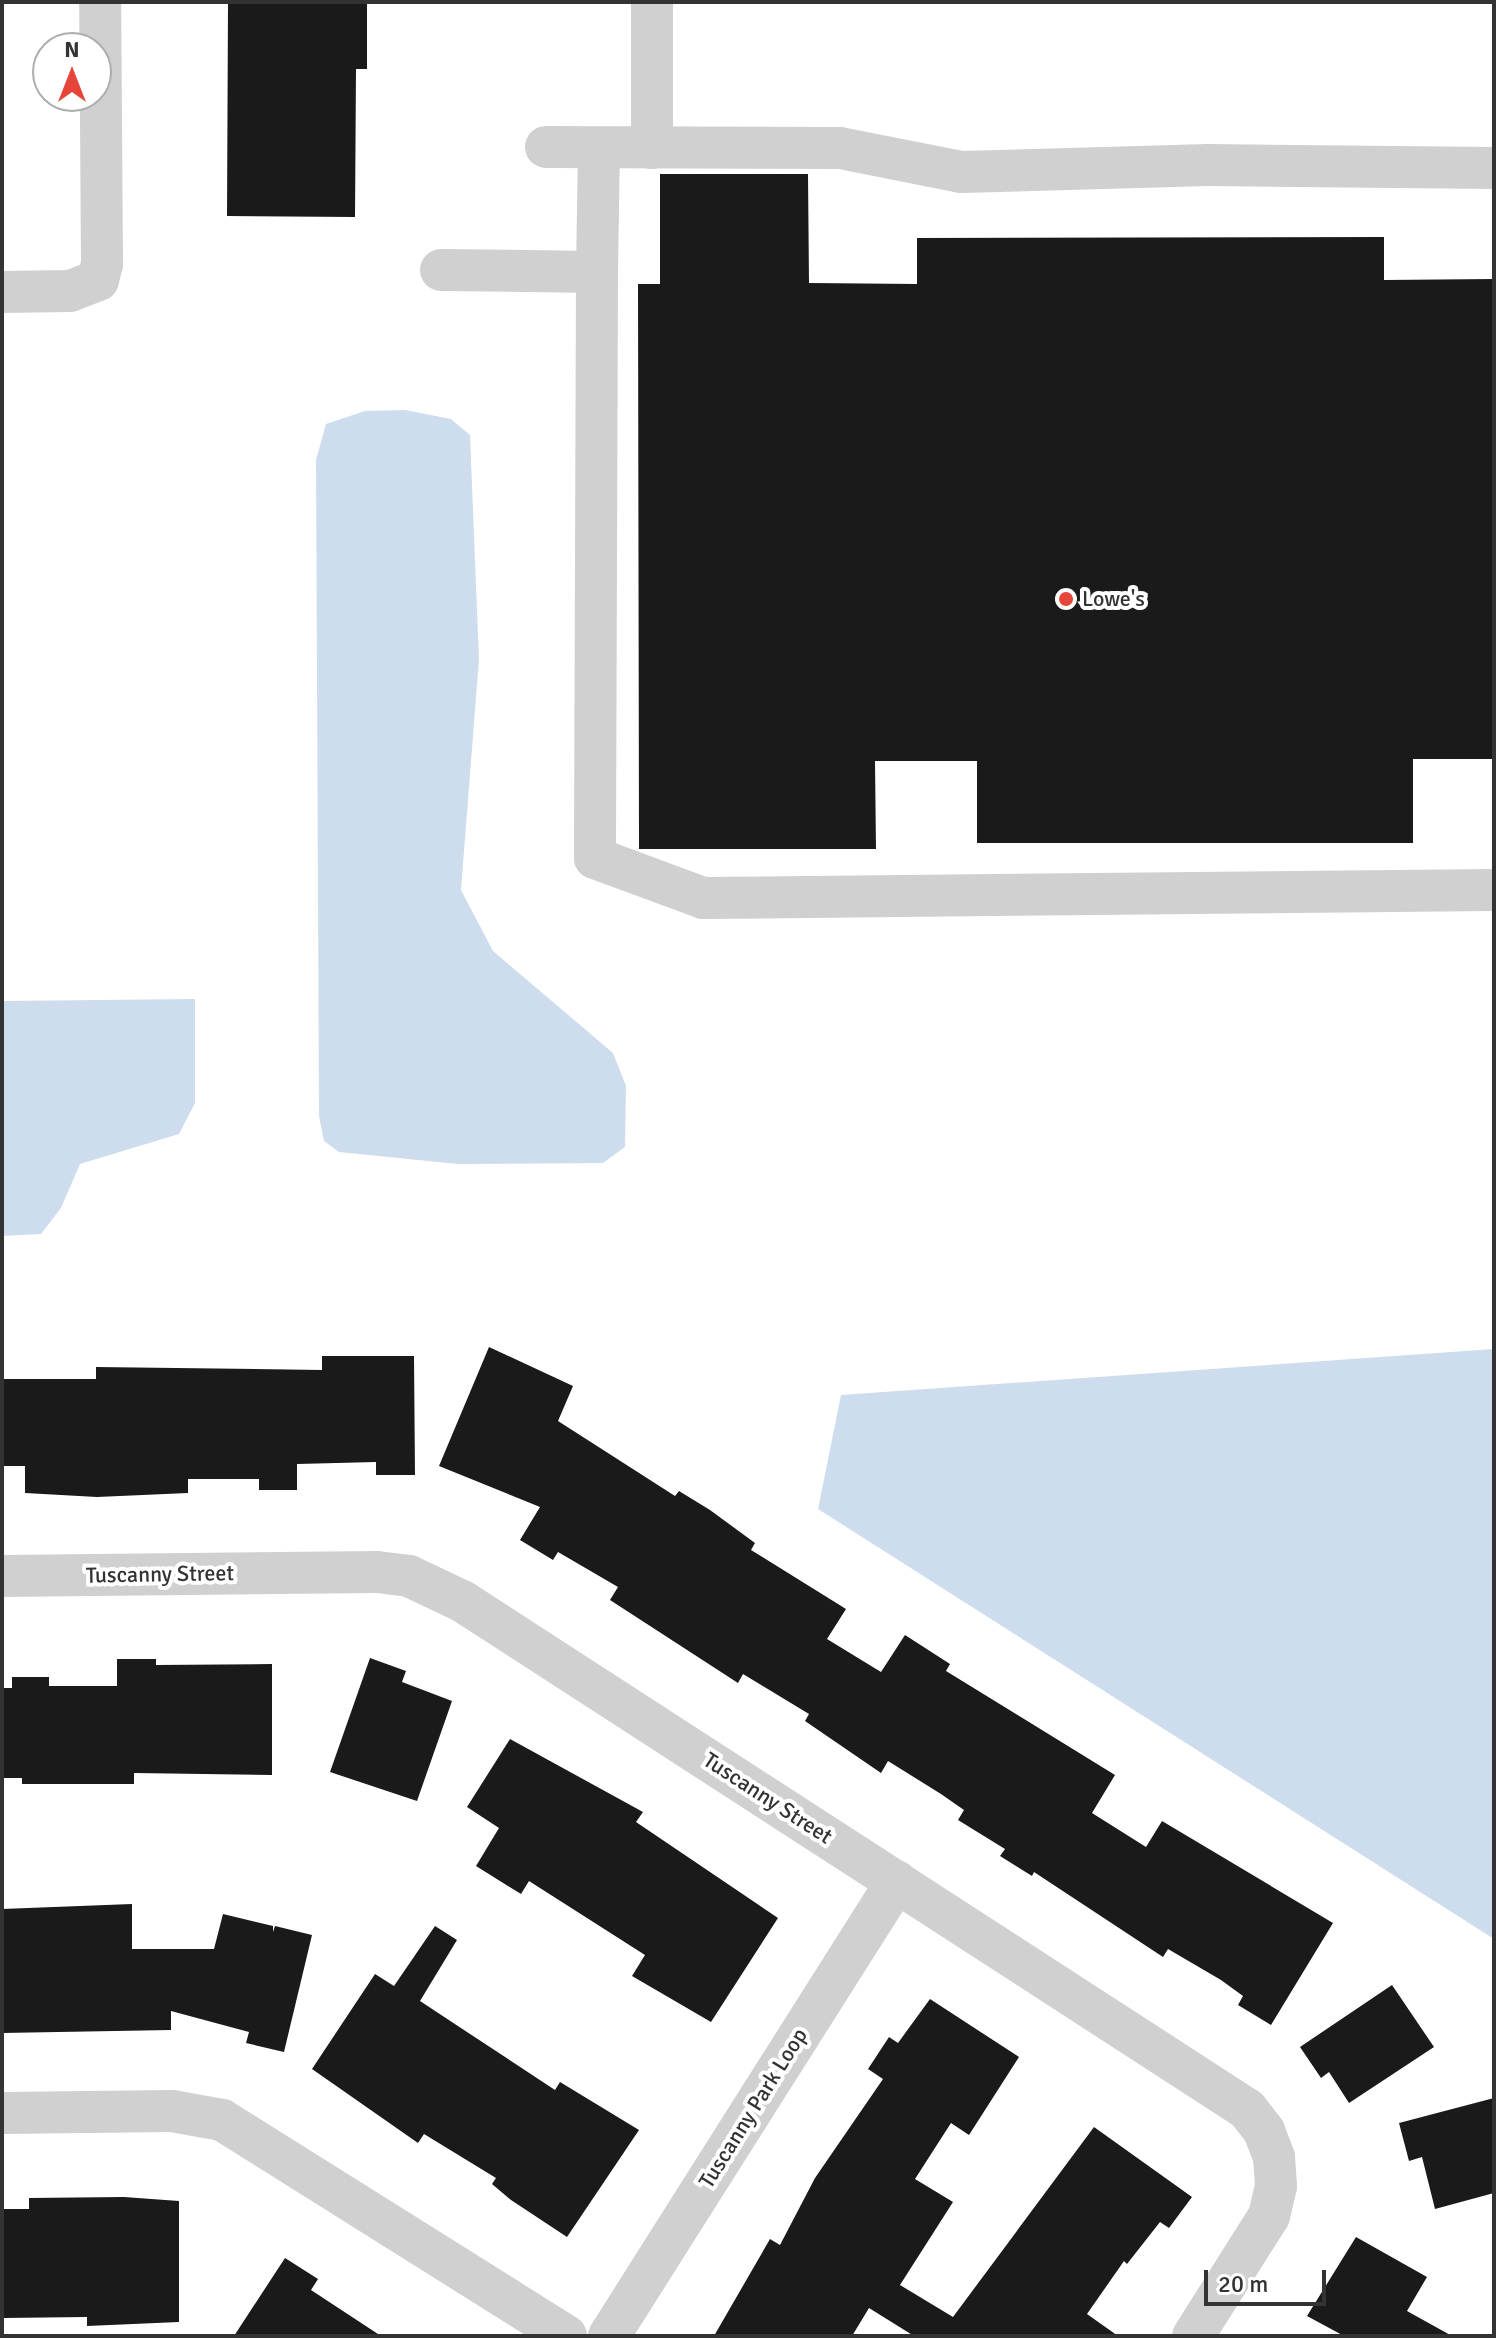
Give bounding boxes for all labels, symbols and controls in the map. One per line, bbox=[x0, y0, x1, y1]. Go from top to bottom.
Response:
north arrow bbox=[32, 32, 112, 112]
text: N bbox=[64, 36, 80, 63]
place label: Lowe's bbox=[1082, 586, 1145, 612]
marker: Lowe's bbox=[1057, 590, 1075, 608]
street label: Tuscanny Street bbox=[86, 1560, 234, 1588]
street label: Tuscanny Street bbox=[699, 1747, 837, 1849]
street label: Tuscanny Park Loop bbox=[693, 2023, 813, 2193]
scale bar bbox=[1208, 2254, 1330, 2304]
text: 20 m bbox=[1218, 2269, 1268, 2299]

